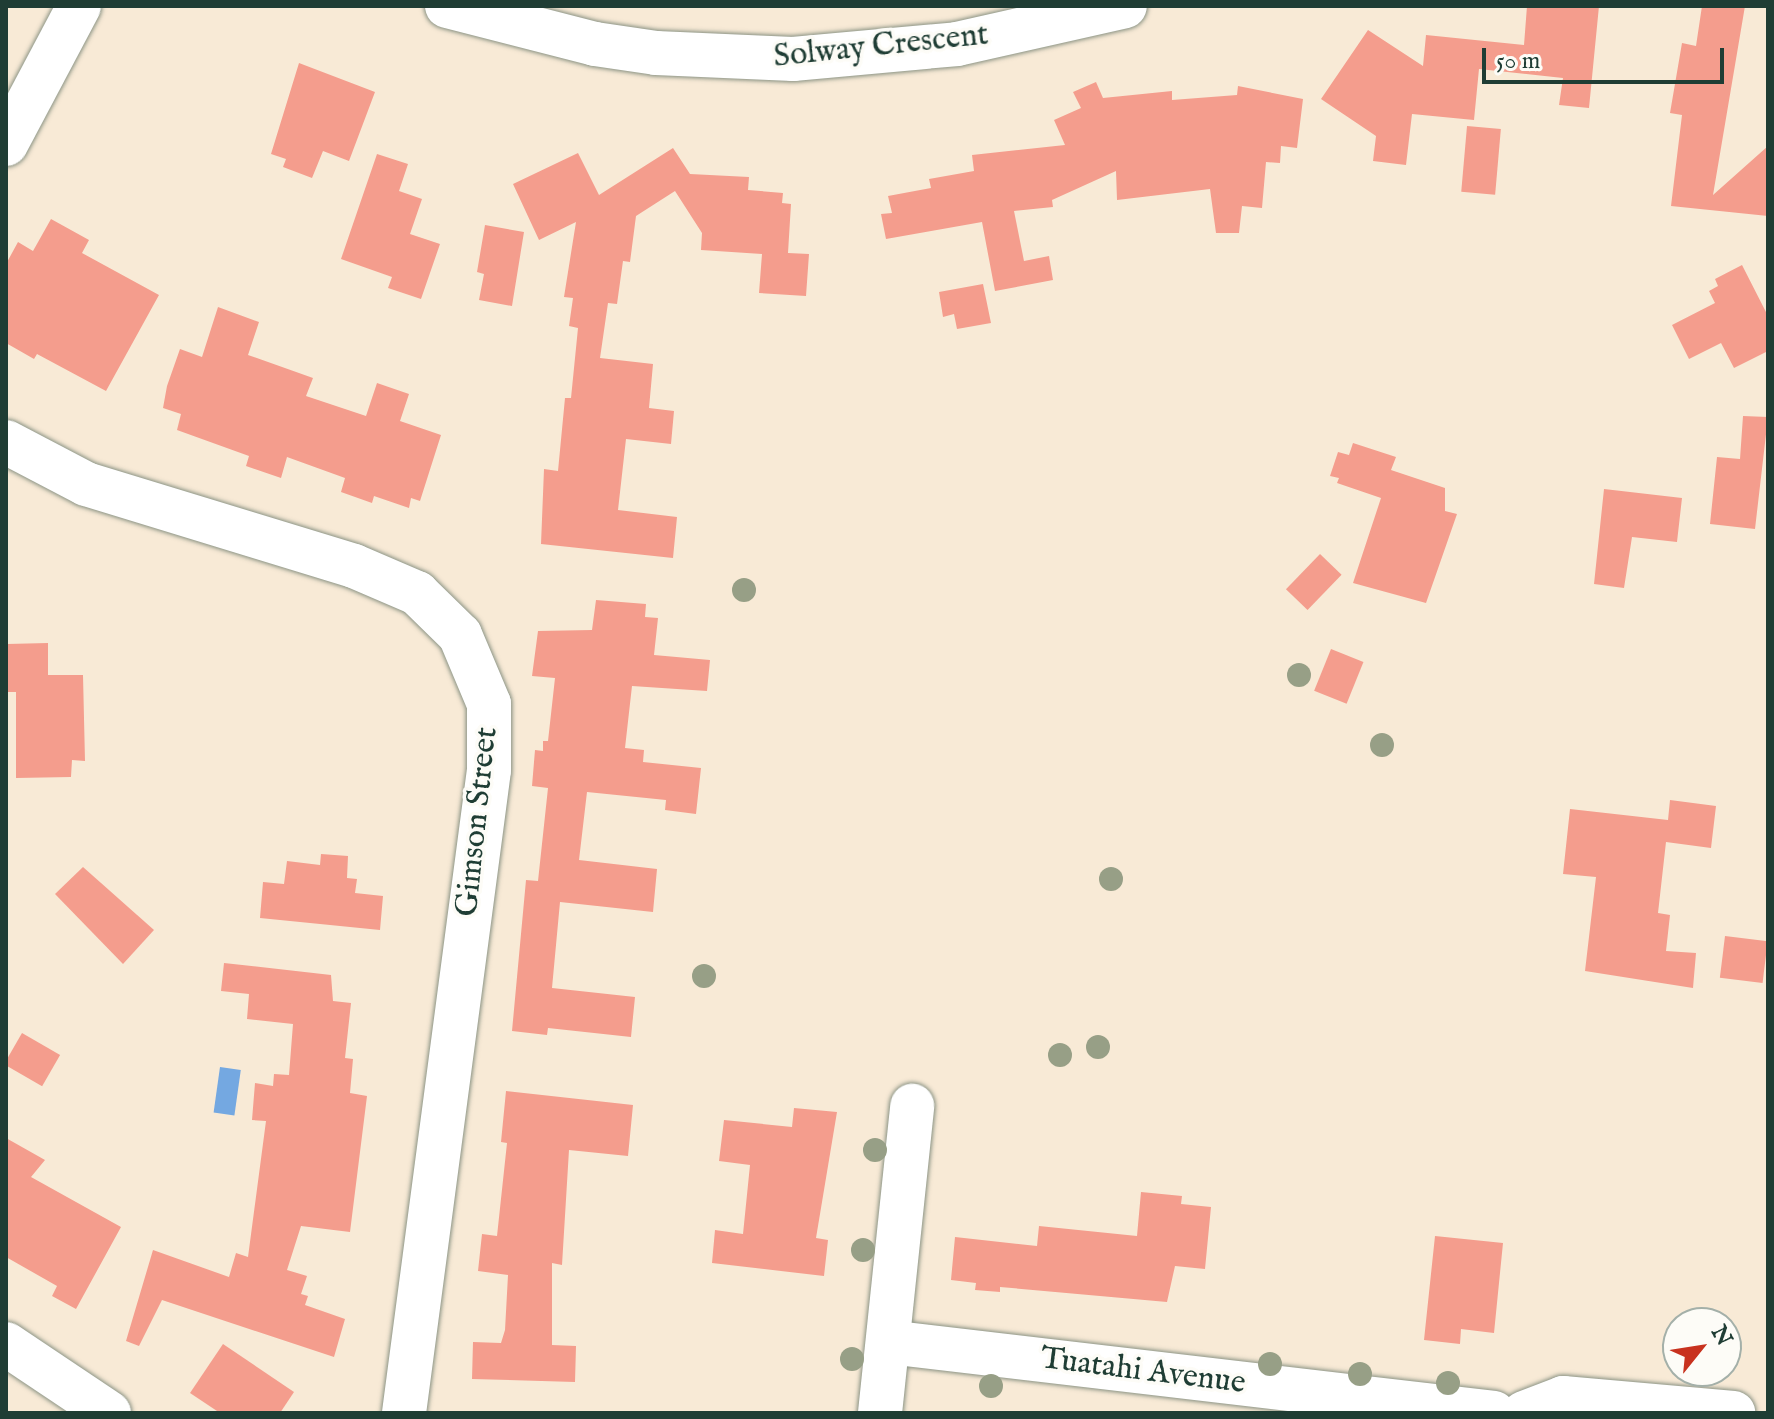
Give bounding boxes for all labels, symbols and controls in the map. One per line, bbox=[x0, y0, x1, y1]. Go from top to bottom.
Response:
street label: Solway Crescent bbox=[772, 17, 990, 77]
scale bar bbox=[1486, 32, 1728, 82]
text: 50 m bbox=[1496, 46, 1540, 77]
street label: Gimson Street bbox=[449, 725, 507, 919]
north arrow bbox=[1662, 1307, 1742, 1387]
text: N bbox=[1704, 1321, 1738, 1351]
street label: Tuatahi Avenue bbox=[1038, 1340, 1248, 1404]

